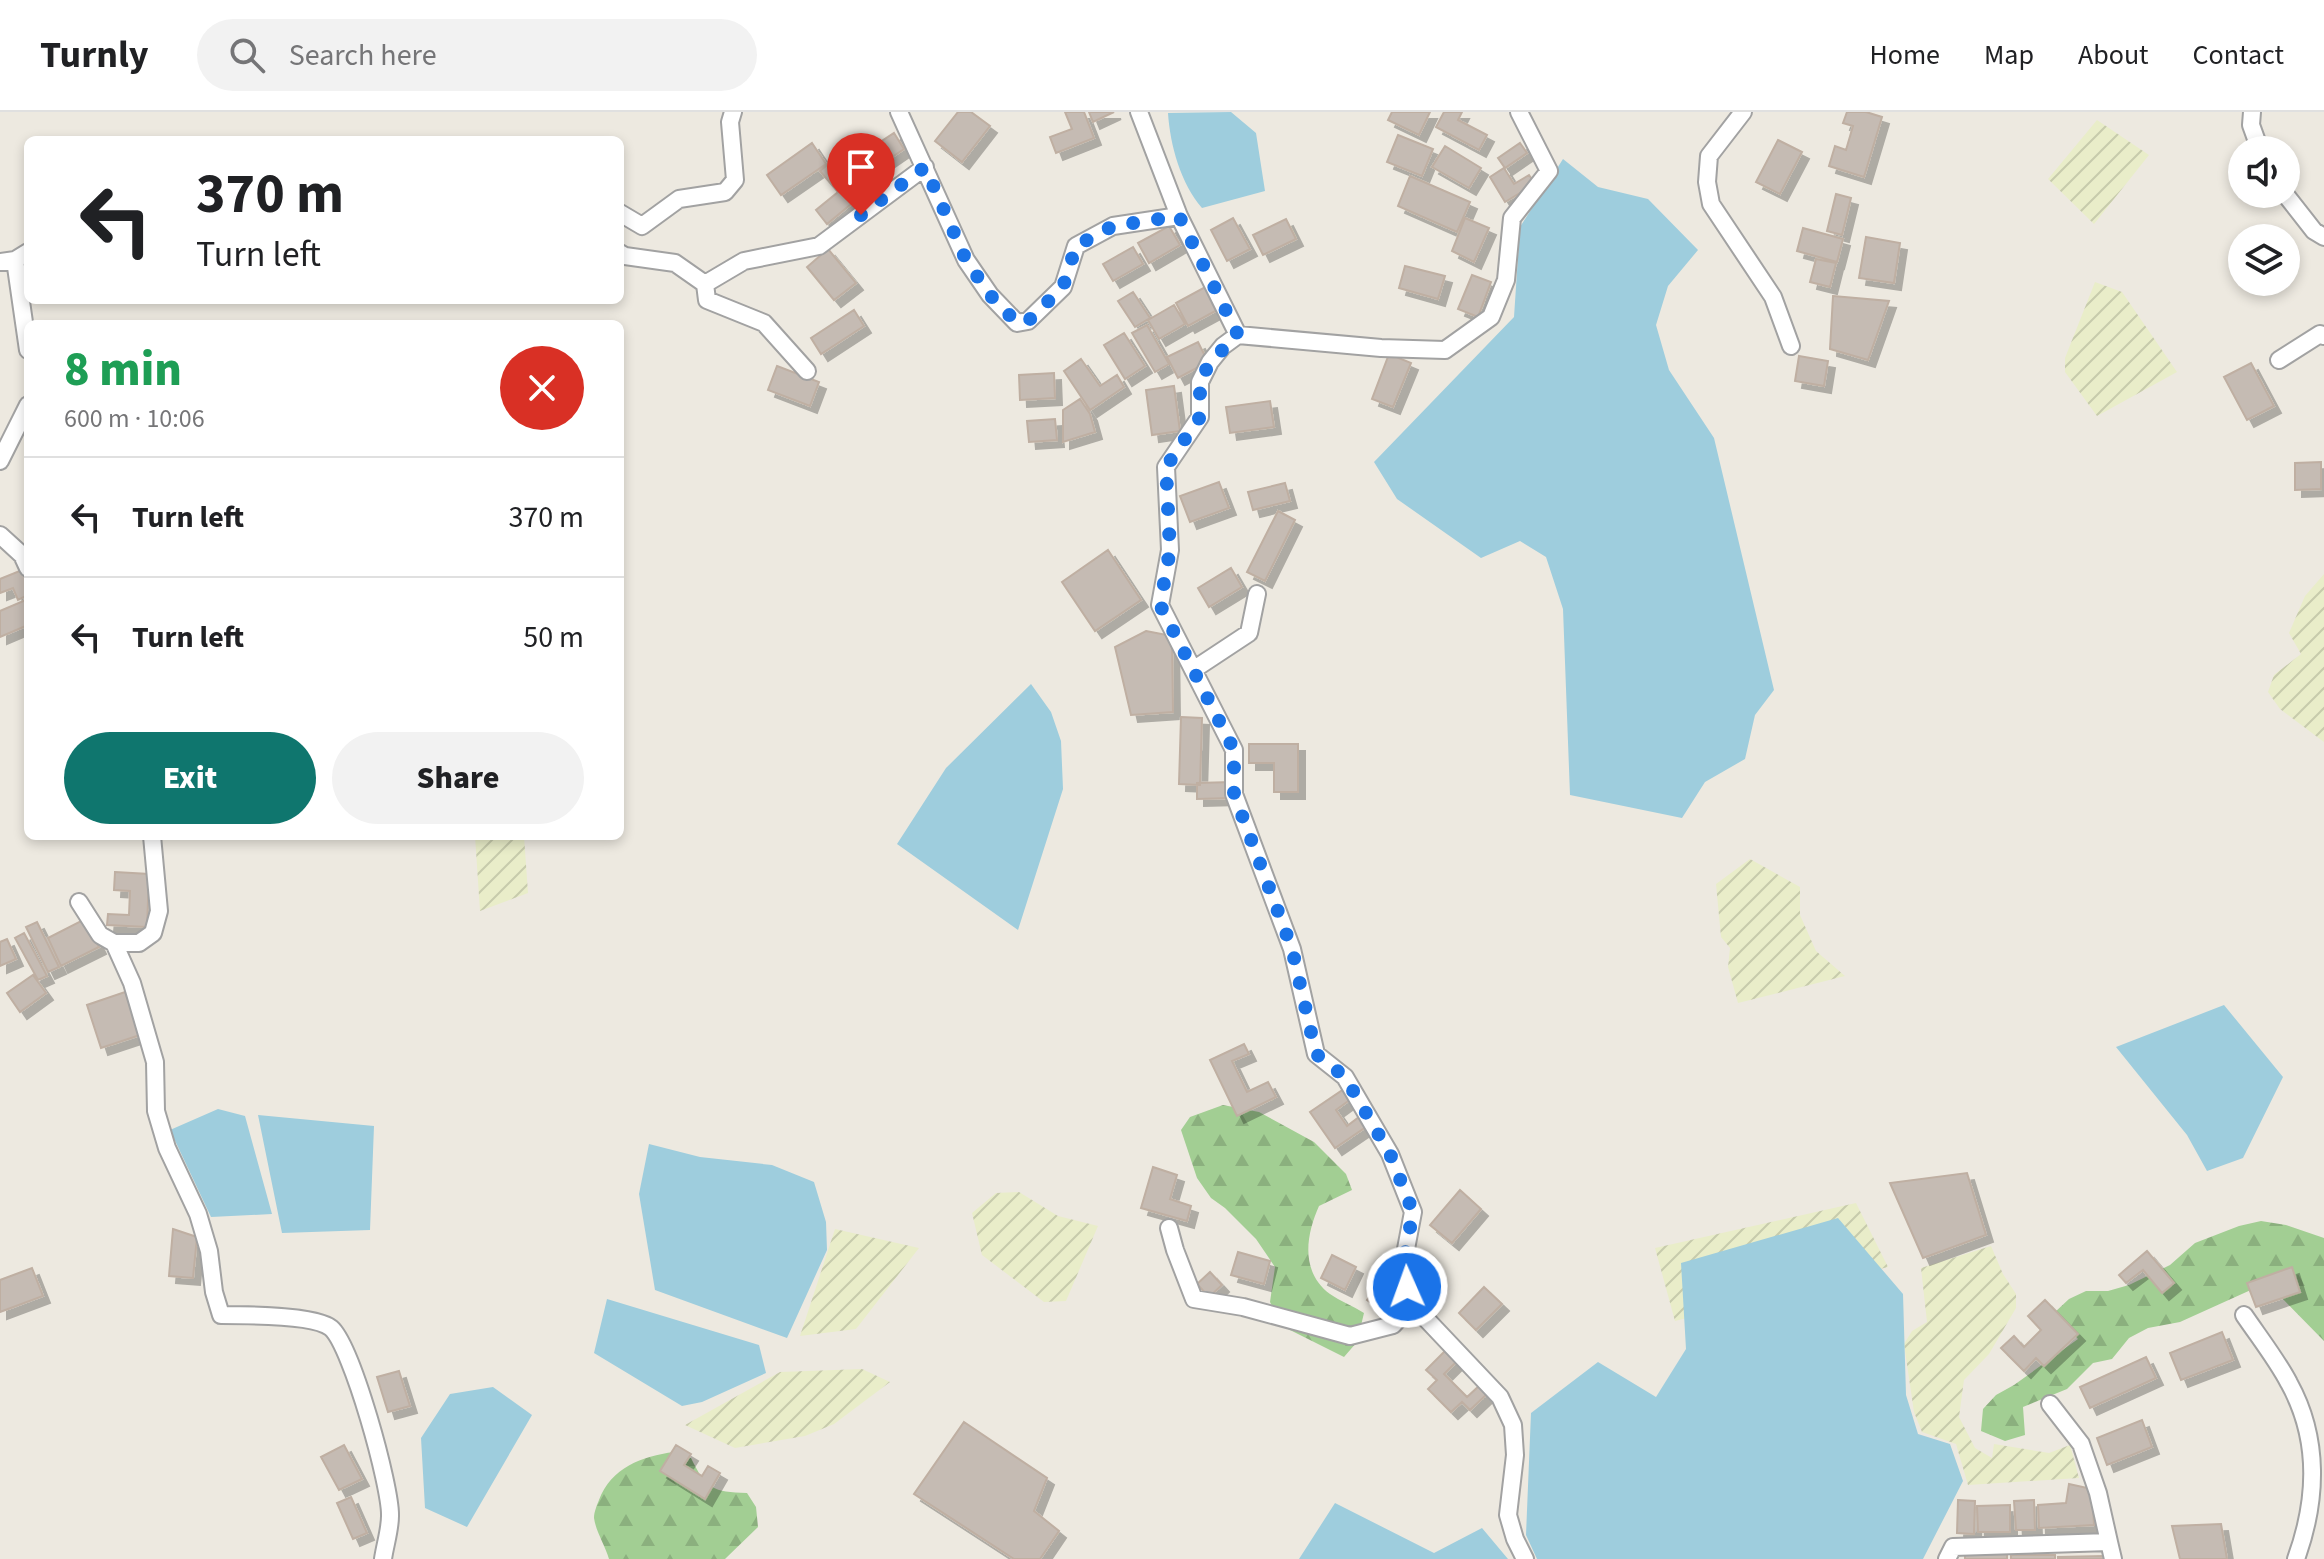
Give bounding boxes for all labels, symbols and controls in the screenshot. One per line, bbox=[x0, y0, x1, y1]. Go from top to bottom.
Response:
search box bbox=[197, 19, 757, 91]
text: Turnly bbox=[40, 28, 149, 82]
icon: search bbox=[225, 33, 269, 77]
text: Search here bbox=[289, 34, 437, 77]
text: Home bbox=[1869, 35, 1940, 75]
text: Map bbox=[1984, 35, 2034, 75]
text: About bbox=[2078, 35, 2149, 75]
text: Contact bbox=[2193, 35, 2284, 75]
pin bbox=[827, 133, 895, 215]
map controls bbox=[2228, 136, 2300, 296]
button: sound bbox=[2228, 136, 2300, 208]
icon: arrive bbox=[839, 145, 883, 189]
text: 370 m bbox=[196, 155, 344, 234]
icon: left bbox=[64, 168, 168, 272]
button: layers bbox=[2228, 224, 2300, 296]
text: Turn left bbox=[196, 229, 321, 280]
text: 8 min bbox=[64, 336, 182, 404]
button: close bbox=[500, 346, 584, 430]
text: 600 m · 10:06 bbox=[64, 400, 205, 437]
icon: left bbox=[64, 495, 108, 539]
text: Turn left bbox=[132, 496, 244, 539]
text: 370 m bbox=[508, 496, 584, 539]
icon: left bbox=[64, 615, 108, 659]
text: Turn left bbox=[132, 616, 244, 659]
text: 50 m bbox=[523, 616, 584, 659]
button: Exit bbox=[64, 732, 316, 824]
button: Share bbox=[332, 732, 584, 824]
position arrow bbox=[1365, 1245, 1449, 1329]

